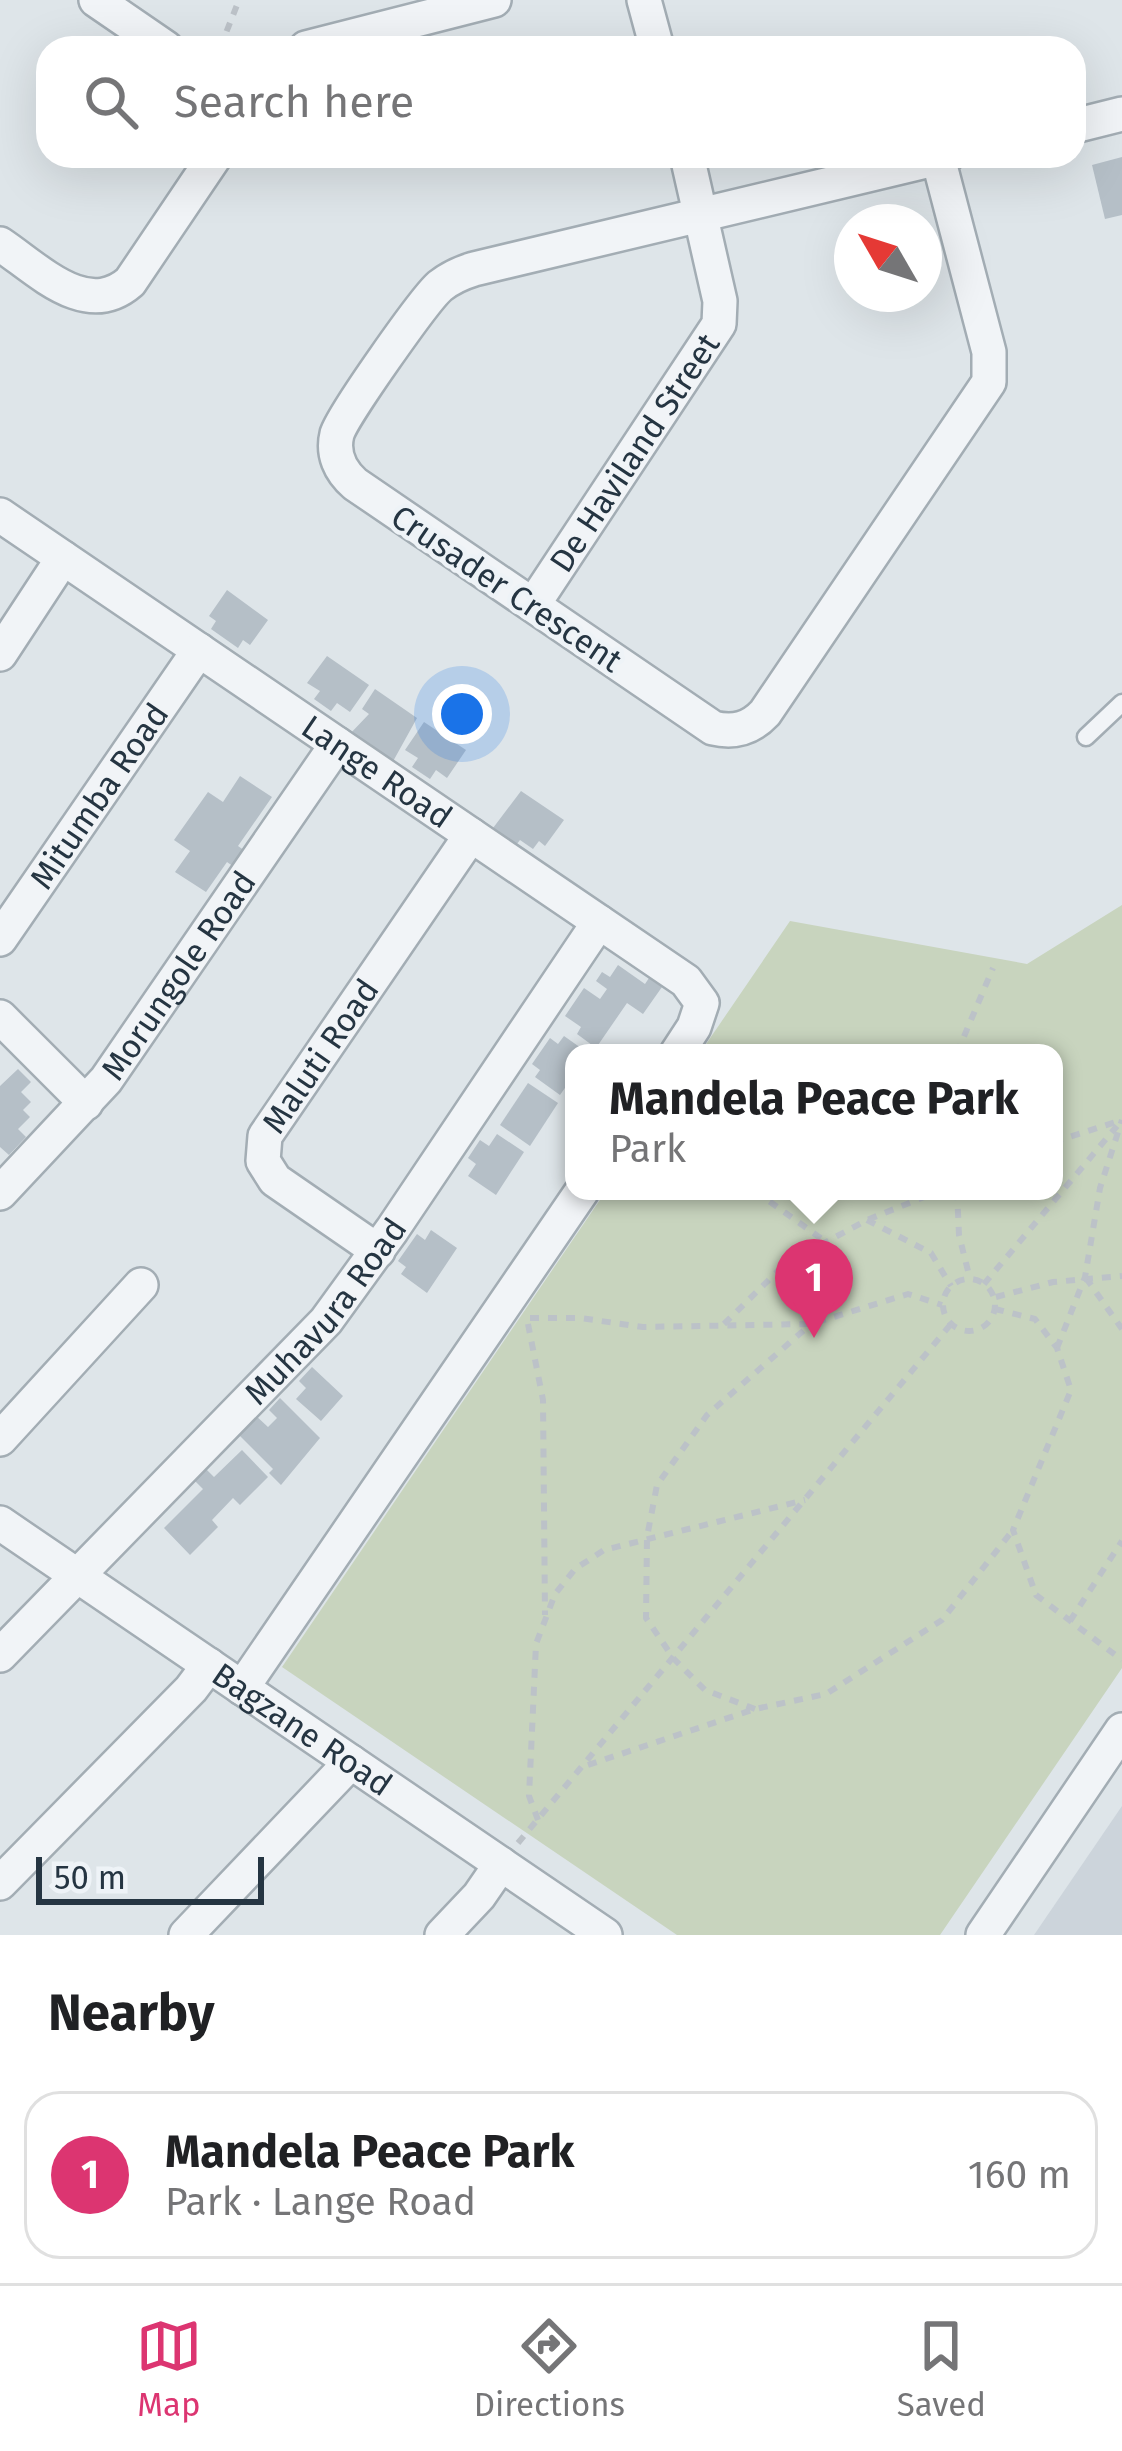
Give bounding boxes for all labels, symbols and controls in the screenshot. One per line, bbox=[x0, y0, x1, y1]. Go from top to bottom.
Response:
search box bbox=[36, 36, 1086, 168]
icon: search bbox=[78, 69, 144, 135]
text: Search here bbox=[174, 75, 414, 129]
north arrow bbox=[834, 204, 942, 312]
street label: De Haviland Street bbox=[541, 326, 728, 580]
street label: Crusader Crescent bbox=[383, 497, 629, 681]
your location bbox=[432, 684, 492, 744]
street label: Mitumba Road bbox=[22, 696, 177, 897]
street label: Lange Road bbox=[294, 707, 459, 837]
street label: Morungole Road bbox=[93, 864, 265, 1088]
street label: Maluti Road bbox=[254, 971, 388, 1141]
popup bbox=[565, 1044, 1063, 1200]
text: Mandela Peace Park bbox=[609, 1072, 1019, 1126]
text: Park bbox=[609, 1126, 686, 1172]
street label: Muhavura Road bbox=[237, 1211, 415, 1413]
pin: 1 bbox=[775, 1239, 853, 1338]
street label: Bagzane Road bbox=[204, 1655, 400, 1805]
scale bar bbox=[36, 1851, 264, 1904]
text: 50 m bbox=[54, 1858, 126, 1898]
text: Nearby bbox=[48, 1982, 214, 2044]
text: Mandela Peace Park bbox=[165, 2125, 574, 2179]
text: 1 bbox=[81, 2152, 99, 2198]
text: 160 m bbox=[968, 2152, 1071, 2198]
text: Park · Lange Road bbox=[165, 2179, 476, 2225]
tab: Map bbox=[136, 2313, 202, 2425]
tab: Directions bbox=[474, 2313, 625, 2425]
tab: Saved bbox=[897, 2313, 986, 2425]

